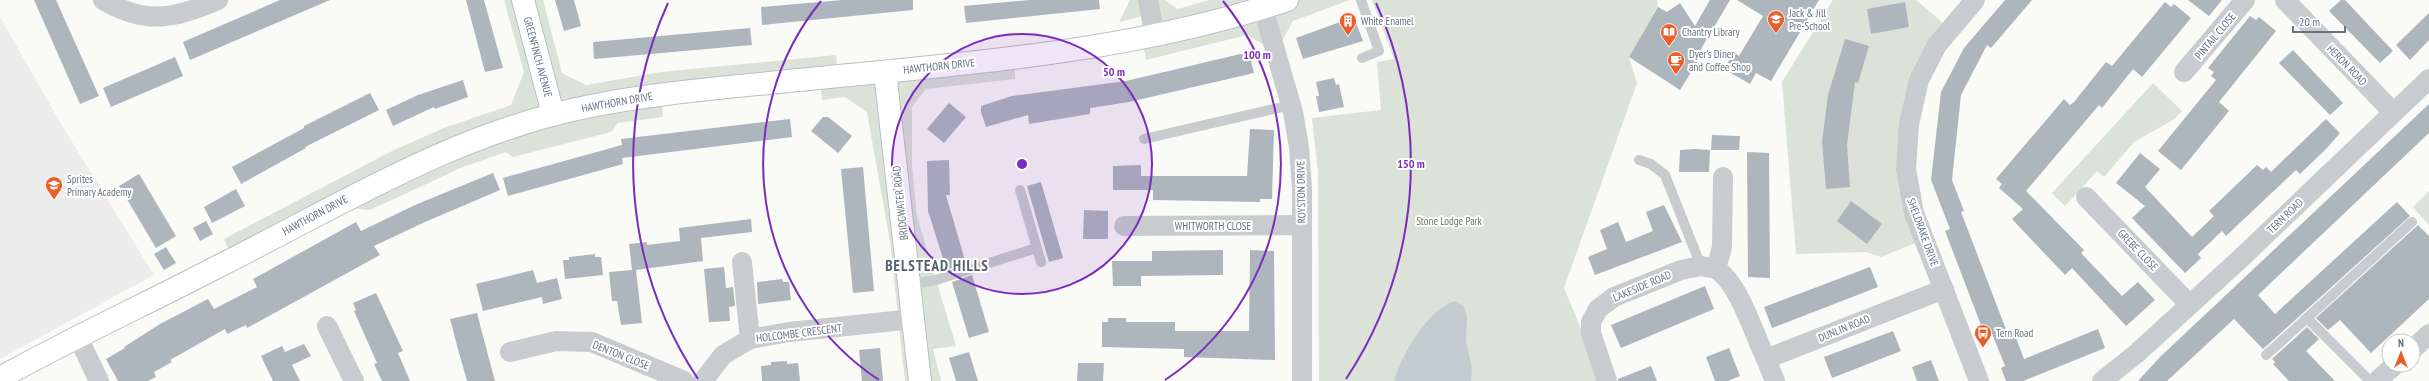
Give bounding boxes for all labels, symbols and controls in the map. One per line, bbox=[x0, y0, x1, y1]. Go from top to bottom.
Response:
place label: Jack & Jill Pre-School bbox=[1788, 6, 1830, 33]
scale bar bbox=[2293, 8, 2345, 34]
school or university icon: Jack & Jill Pre-School bbox=[1766, 9, 1786, 34]
street label: PINTAIL CLOSE bbox=[2191, 10, 2239, 62]
building icon: White Enamel bbox=[1338, 11, 1358, 36]
place label: White Enamel bbox=[1361, 14, 1414, 28]
text: 20 m bbox=[2299, 14, 2320, 29]
street label: GREENFINCH AVENUE bbox=[520, 15, 556, 99]
library icon: Chantry Library bbox=[1659, 22, 1679, 47]
place label: Chantry Library bbox=[1682, 25, 1740, 39]
street label: HERON ROAD bbox=[2324, 42, 2370, 89]
text: 100 m bbox=[1243, 47, 1271, 62]
place label: Dyer's Diner and Coffee Shop bbox=[1689, 47, 1751, 74]
cafe icon: Dyer's Diner and Coffee Shop bbox=[1666, 50, 1686, 75]
street label: HAWTHORN DRIVE bbox=[902, 55, 976, 77]
text: 50 m bbox=[1103, 64, 1125, 79]
street label: HAWTHORN DRIVE bbox=[580, 89, 654, 115]
text: 150 m bbox=[1397, 156, 1425, 171]
centre of rings bbox=[1015, 157, 1029, 171]
street label: ROYSTON DRIVE bbox=[1293, 160, 1309, 223]
street label: BRIDGWATER ROAD bbox=[889, 165, 911, 241]
place label: Sprites Primary Academy bbox=[67, 172, 132, 199]
school or university icon: Sprites Primary Academy bbox=[44, 175, 64, 200]
street label: HAWTHORN DRIVE bbox=[280, 192, 350, 238]
street label: TERN ROAD bbox=[2264, 195, 2306, 237]
street label: SHELDRAKE DRIVE bbox=[1904, 196, 1942, 268]
park label: Stone Lodge Park bbox=[1416, 214, 1483, 228]
street label: WHITWORTH CLOSE bbox=[1175, 219, 1251, 233]
street label: GREBE CLOSE bbox=[2115, 226, 2161, 274]
district label: BELSTEAD HILLS bbox=[885, 256, 989, 275]
street label: LAKESIDE ROAD bbox=[1611, 267, 1673, 305]
street label: DUNLIN ROAD bbox=[1816, 311, 1872, 345]
street label: HOLCOMBE CRESCENT bbox=[755, 321, 843, 345]
bus stop icon: Tern Road bbox=[1973, 323, 1993, 348]
place label: Tern Road bbox=[1996, 326, 2034, 340]
north arrow bbox=[2381, 333, 2421, 373]
text: N bbox=[2398, 336, 2404, 350]
street label: DENTON CLOSE bbox=[591, 337, 652, 373]

